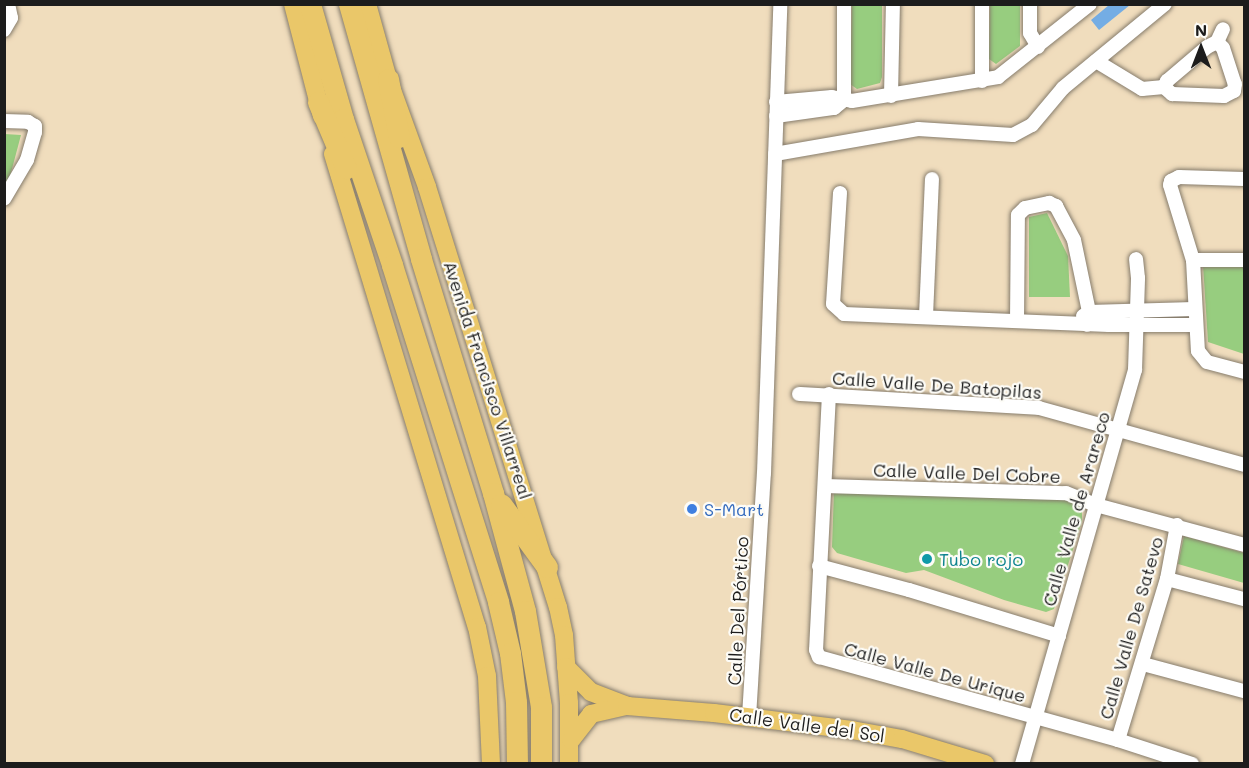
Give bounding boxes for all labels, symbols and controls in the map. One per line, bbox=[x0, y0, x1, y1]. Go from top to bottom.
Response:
north arrow bbox=[1171, 18, 1231, 78]
text: N bbox=[1195, 19, 1207, 40]
street label: Avenida Francisco Villarreal bbox=[439, 258, 537, 502]
street label: Calle Valle De Batopilas bbox=[831, 367, 1043, 403]
street label: Calle Valle de Arareco bbox=[1038, 409, 1114, 609]
street label: Calle Valle Del Cobre bbox=[873, 459, 1061, 487]
place label: S-Mart bbox=[704, 498, 764, 520]
marker: S-Mart bbox=[685, 502, 699, 516]
street label: Calle Valle De Satevo bbox=[1095, 534, 1167, 722]
street label: Calle Del Pórtico bbox=[723, 536, 753, 686]
place label: Tubo rojo bbox=[939, 548, 1023, 570]
marker: Tubo rojo bbox=[920, 552, 934, 566]
street label: Calle Valle De Urique bbox=[842, 637, 1028, 707]
street label: Calle Valle del Sol bbox=[728, 703, 886, 747]

